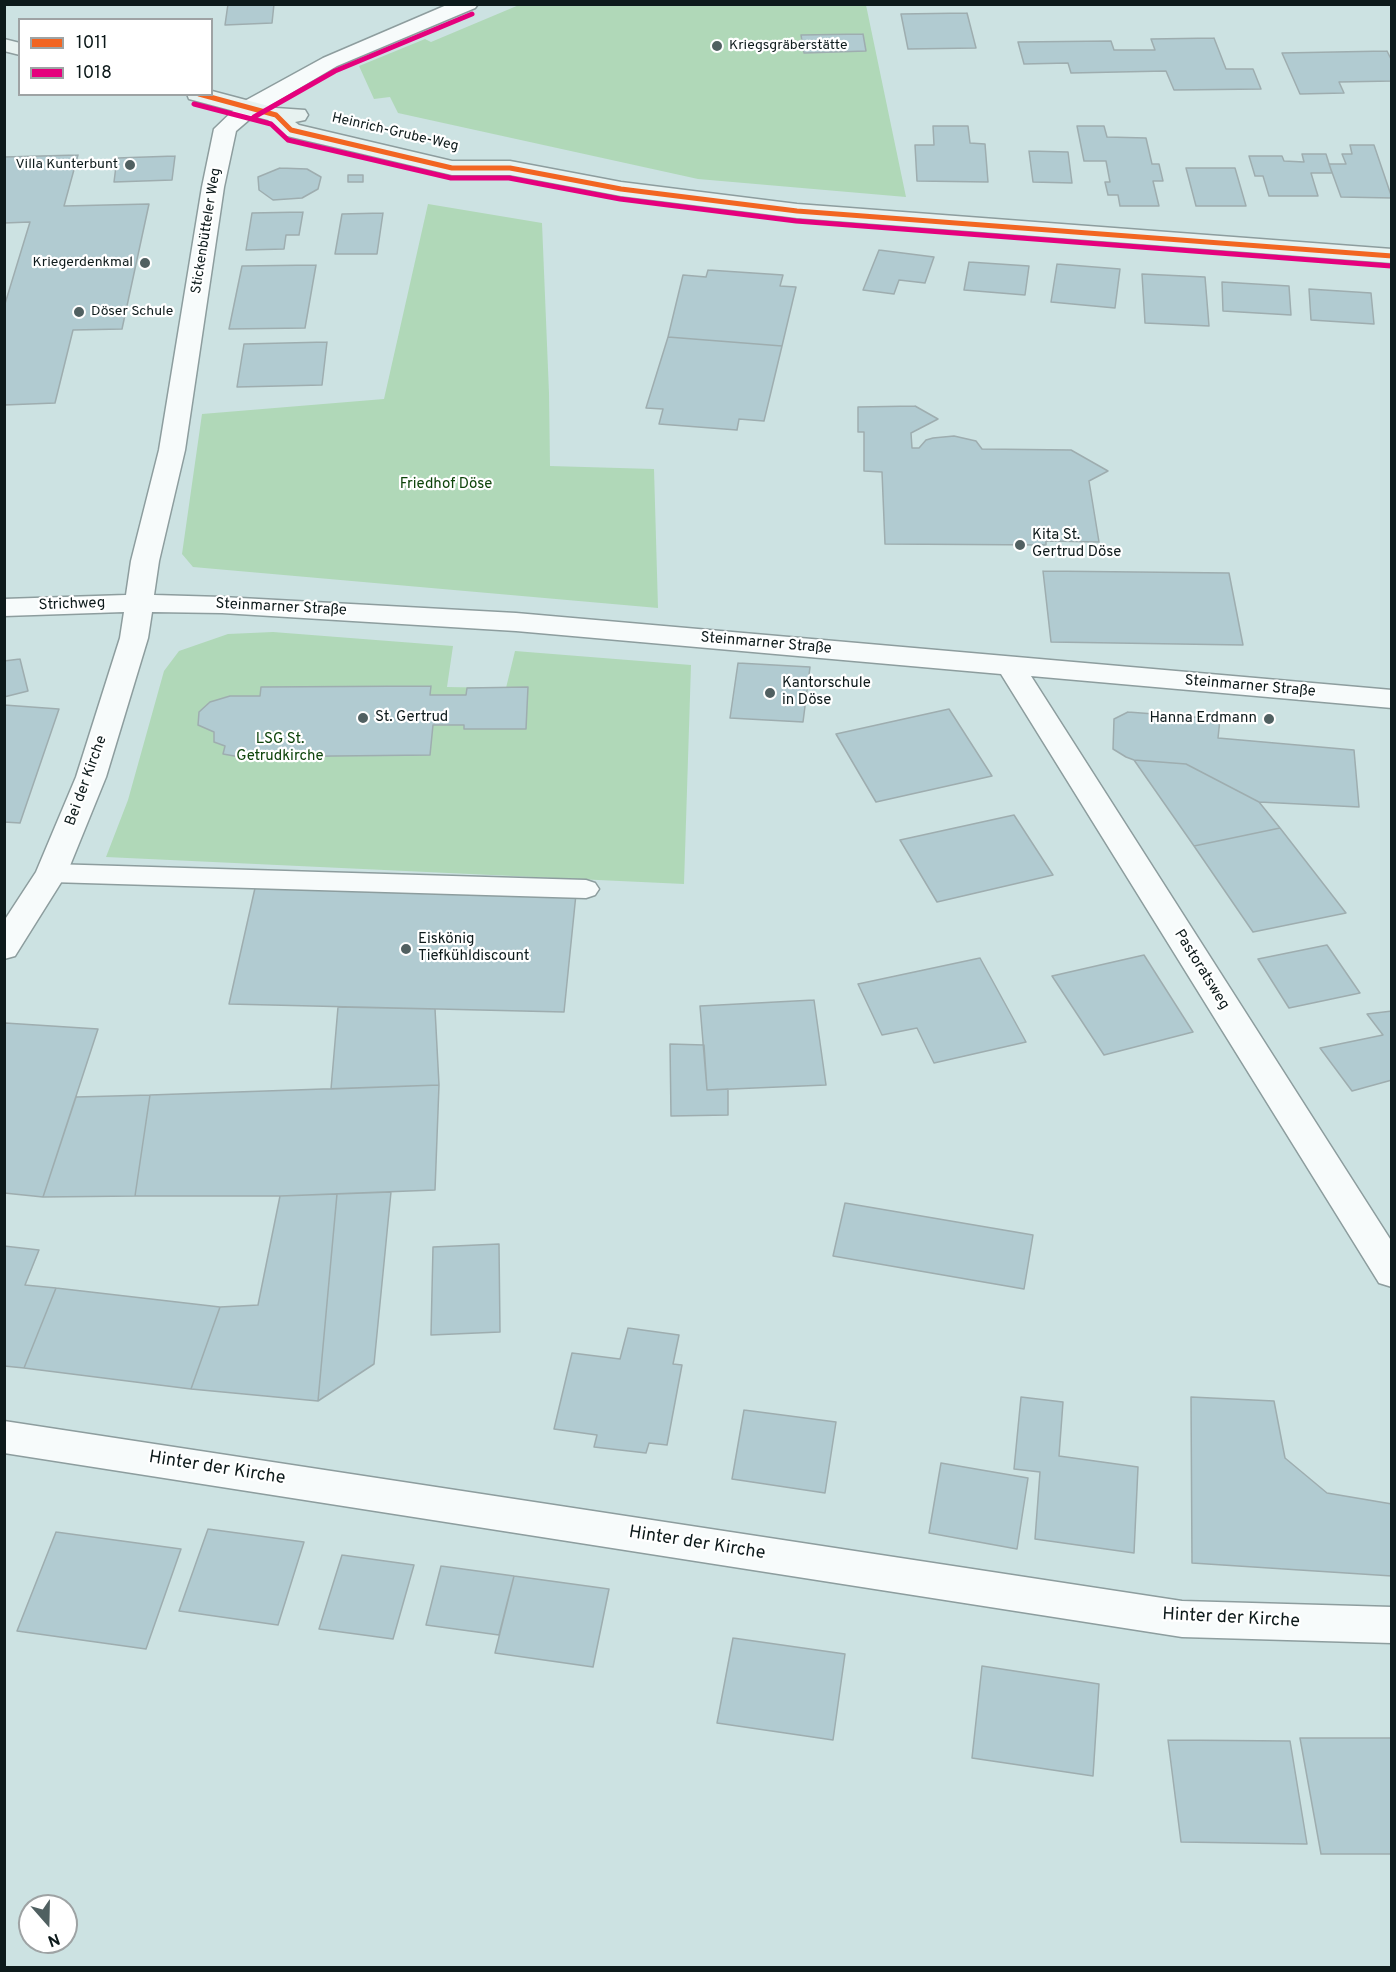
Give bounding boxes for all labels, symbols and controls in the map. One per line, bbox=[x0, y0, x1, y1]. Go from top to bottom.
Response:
legend bbox=[18, 18, 213, 96]
text: 1011 bbox=[76, 32, 108, 55]
place label: Kriegsgräberstätte bbox=[729, 38, 848, 54]
marker: Kriegsgräberstätte bbox=[710, 39, 724, 53]
text: 1018 bbox=[76, 62, 112, 85]
street label: Heinrich-Grube-Weg bbox=[330, 110, 460, 156]
place label: Villa Kunterbunt bbox=[15, 157, 118, 173]
marker: Villa Kunterbunt bbox=[123, 158, 137, 172]
street label: Stickenbütteler Weg bbox=[189, 167, 225, 295]
place label: Kriegerdenkmal bbox=[33, 255, 133, 271]
marker: Kriegerdenkmal bbox=[138, 256, 152, 270]
place label: Döser Schule bbox=[91, 304, 173, 320]
marker: Döser Schule bbox=[72, 305, 86, 319]
park label: Friedhof Döse bbox=[400, 476, 492, 494]
place label: Kita St. Gertrud Döse bbox=[1032, 527, 1121, 562]
marker: Kita St. Gertrud Döse bbox=[1013, 538, 1027, 552]
street label: Strichweg bbox=[38, 595, 106, 615]
street label: Steinmarner Straße bbox=[215, 596, 347, 620]
street label: Steinmarner Straße bbox=[700, 629, 832, 659]
street label: Steinmarner Straße bbox=[1184, 672, 1316, 702]
place label: Kantorschule in Döse bbox=[782, 675, 871, 710]
marker: Kantorschule in Döse bbox=[763, 686, 777, 700]
place label: St. Gertrud bbox=[375, 709, 448, 727]
place label: Hanna Erdmann bbox=[1150, 710, 1257, 728]
marker: St. Gertrud bbox=[356, 711, 370, 725]
marker: Hanna Erdmann bbox=[1262, 712, 1276, 726]
park label: LSG St. Getrudkirche bbox=[236, 731, 324, 766]
street label: Bei der Kirche bbox=[62, 733, 112, 829]
street label: Pastoratsweg bbox=[1169, 927, 1233, 1013]
place label: Eiskönig Tiefkühldiscount bbox=[418, 931, 529, 966]
marker: Eiskönig Tiefkühldiscount bbox=[399, 942, 413, 956]
street label: Hinter der Kirche bbox=[147, 1448, 287, 1490]
street label: Hinter der Kirche bbox=[627, 1523, 767, 1565]
street label: Hinter der Kirche bbox=[1161, 1605, 1301, 1633]
north arrow bbox=[18, 1894, 78, 1954]
text: N bbox=[45, 1928, 62, 1950]

